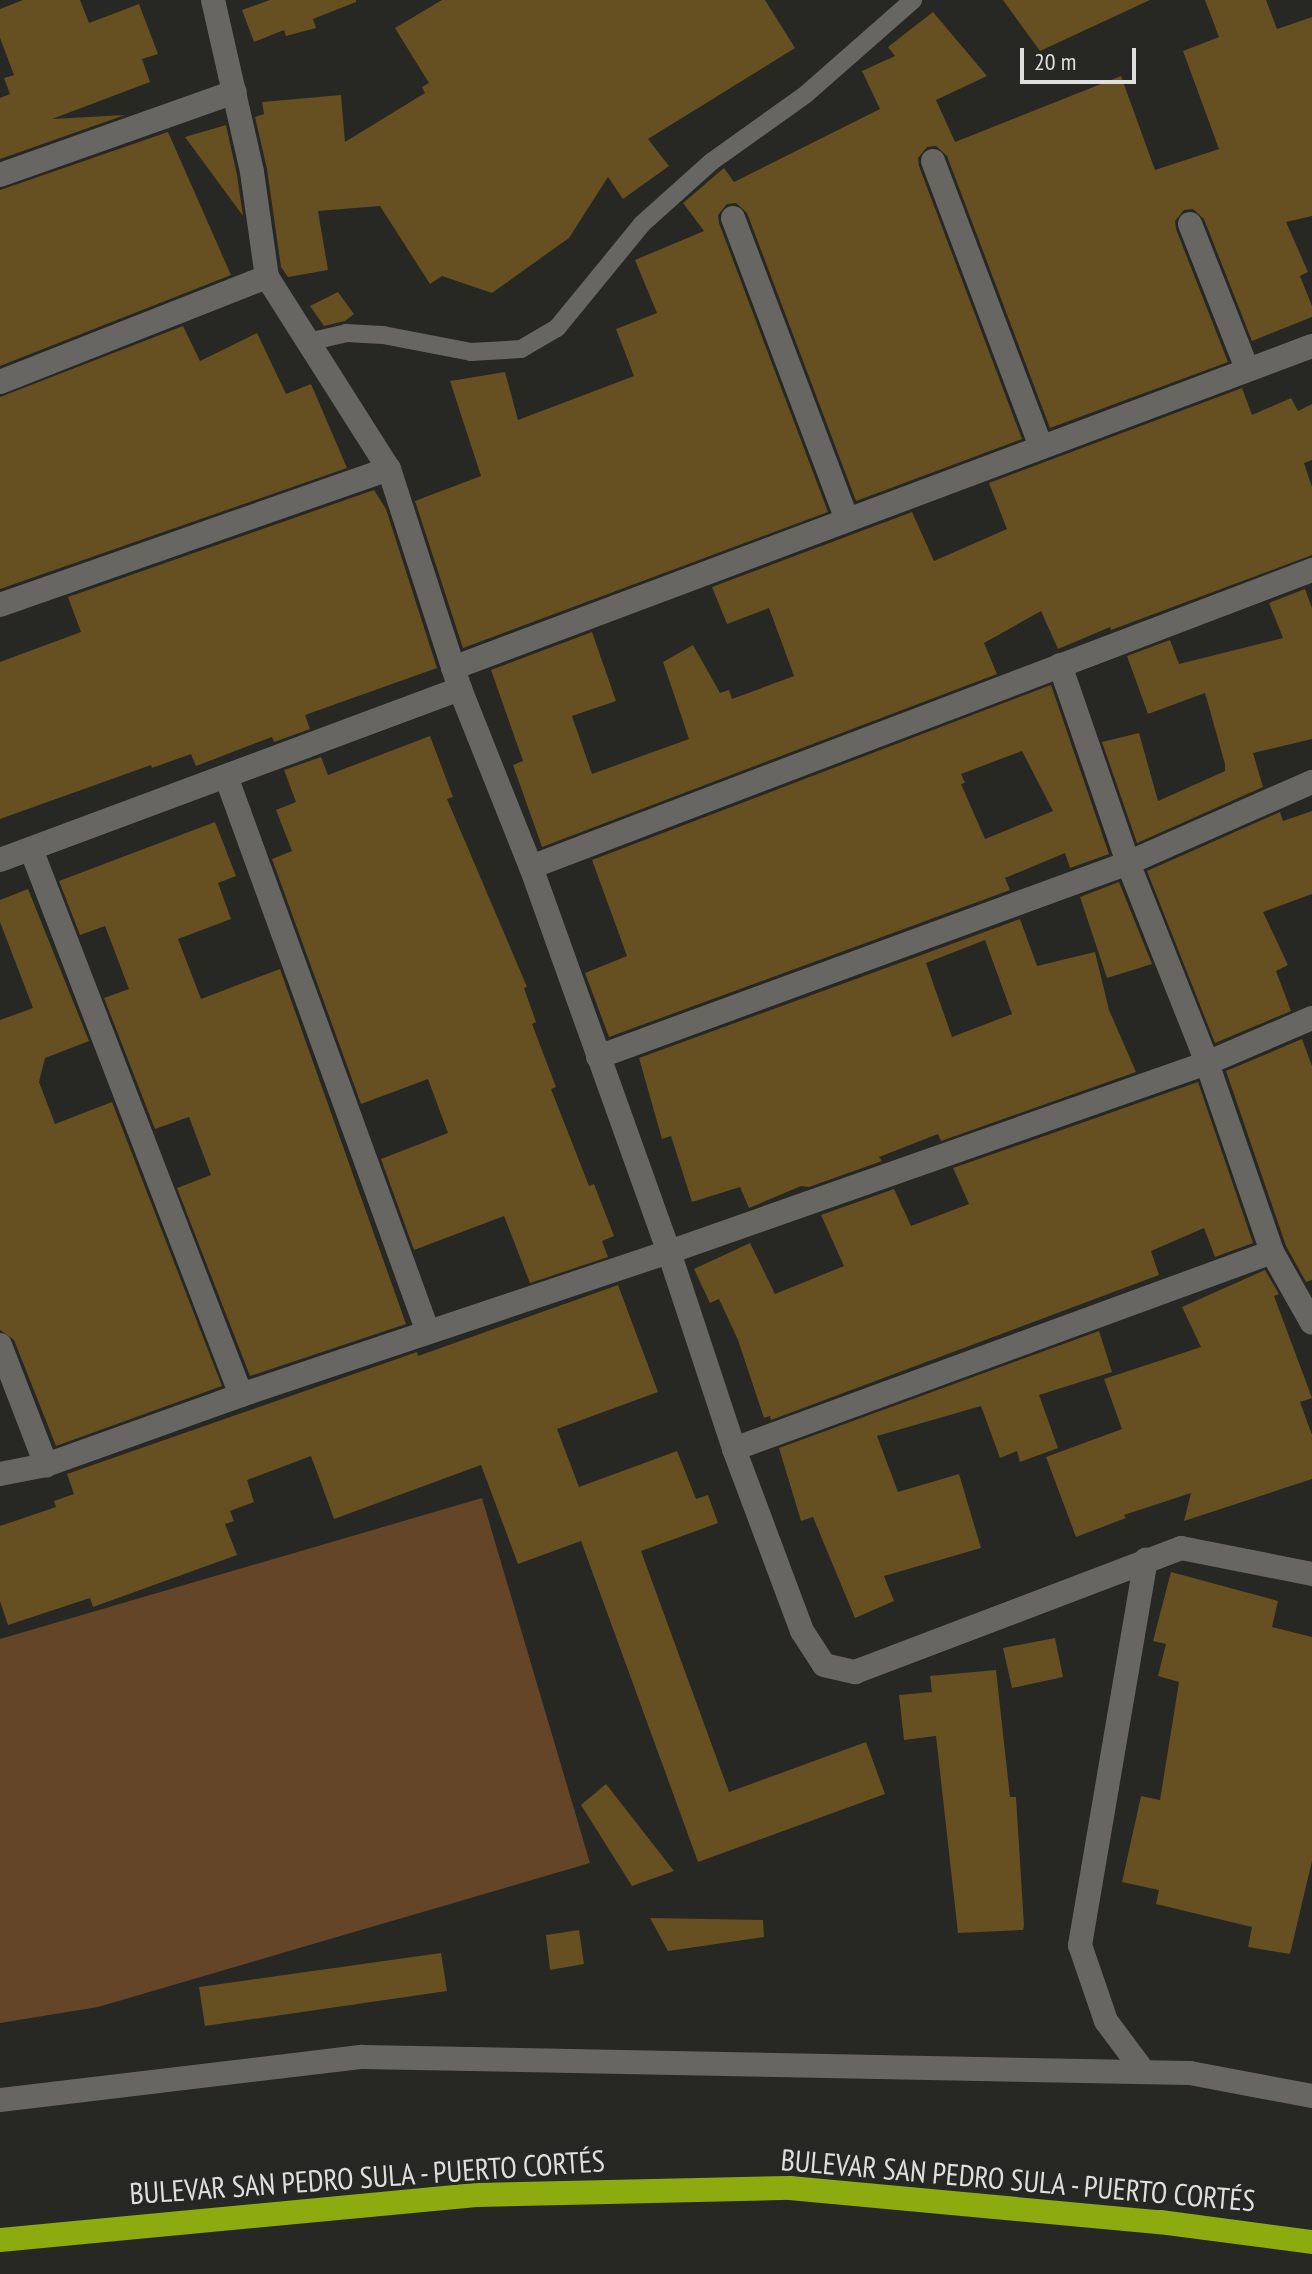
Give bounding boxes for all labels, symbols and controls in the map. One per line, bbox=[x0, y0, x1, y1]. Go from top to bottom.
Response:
scale bar bbox=[1024, 32, 1140, 82]
text: 20 m bbox=[1034, 46, 1076, 77]
street label: BULEVAR SAN PEDRO SULA - PUERTO CORTÉS bbox=[778, 2141, 1258, 2219]
street label: BULEVAR SAN PEDRO SULA - PUERTO CORTÉS bbox=[127, 2142, 607, 2212]

